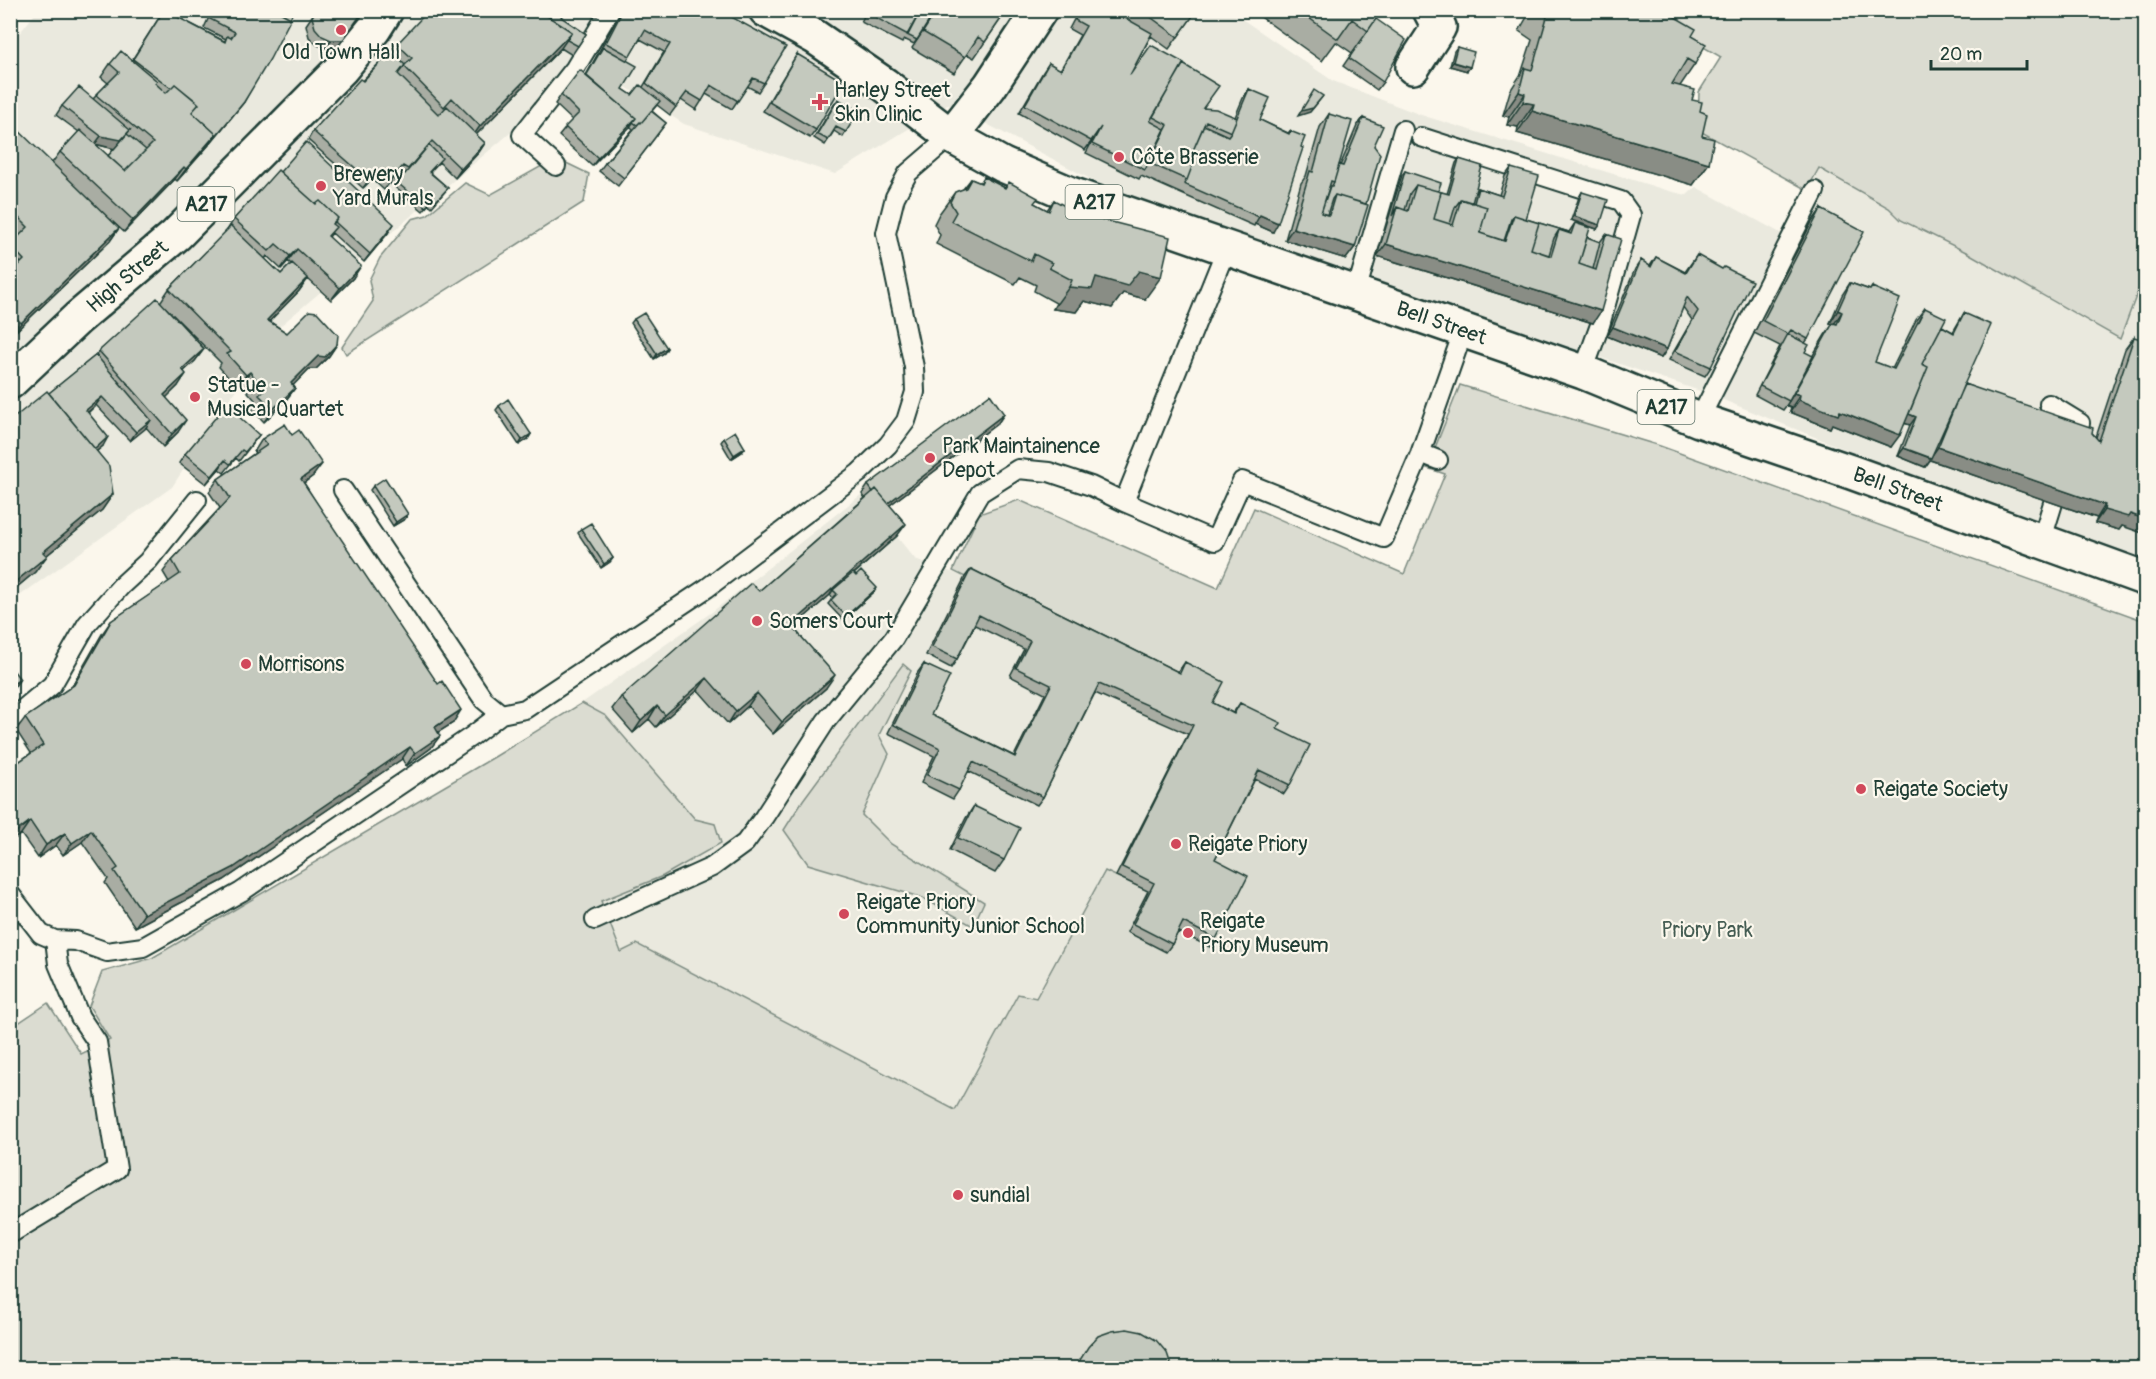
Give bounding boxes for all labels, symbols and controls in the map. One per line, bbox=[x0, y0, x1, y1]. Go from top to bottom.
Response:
marker: Old Town Hall bbox=[334, 23, 348, 37]
scale bar bbox=[1931, 33, 2027, 71]
place label: Old Town Hall bbox=[282, 39, 400, 66]
text: 20 m bbox=[1940, 43, 1982, 66]
place label: Harley Street Skin Clinic bbox=[834, 77, 951, 128]
marker: Harley Street Skin Clinic bbox=[811, 93, 829, 111]
place label: Côte Brasserie bbox=[1131, 144, 1259, 171]
marker: Côte Brasserie bbox=[1112, 150, 1126, 164]
place label: Brewery Yard Murals bbox=[332, 161, 434, 212]
marker: Brewery Yard Murals bbox=[314, 179, 328, 193]
road number: A217 bbox=[1066, 185, 1122, 219]
road number: A217 bbox=[178, 187, 234, 221]
street label: High Street bbox=[81, 234, 174, 319]
street label: Bell Street bbox=[1393, 295, 1491, 351]
place label: Statue - Musical Quartet bbox=[207, 372, 344, 423]
marker: Statue - Musical Quartet bbox=[188, 390, 202, 404]
road number: A217 bbox=[1638, 390, 1694, 424]
place label: Park Maintainence Depot bbox=[942, 433, 1101, 484]
marker: Park Maintainence Depot bbox=[923, 451, 937, 465]
street label: Bell Street bbox=[1849, 460, 1947, 518]
place label: Somers Court bbox=[769, 608, 894, 635]
marker: Somers Court bbox=[750, 614, 764, 628]
place label: Morrisons bbox=[258, 651, 345, 678]
marker: Morrisons bbox=[239, 657, 253, 671]
place label: Reigate Society bbox=[1873, 776, 2008, 803]
marker: Reigate Society bbox=[1854, 782, 1868, 796]
place label: Reigate Priory bbox=[1188, 831, 1308, 858]
marker: Reigate Priory bbox=[1169, 837, 1183, 851]
place label: Reigate Priory Community Junior School bbox=[856, 889, 1085, 940]
marker: Reigate Priory Community Junior School bbox=[837, 907, 851, 921]
place label: Reigate Priory Museum bbox=[1200, 908, 1329, 959]
park label: Priory Park bbox=[1661, 917, 1753, 944]
marker: Reigate Priory Museum bbox=[1181, 926, 1195, 940]
place label: sundial bbox=[970, 1182, 1030, 1209]
marker: sundial bbox=[951, 1188, 965, 1202]

